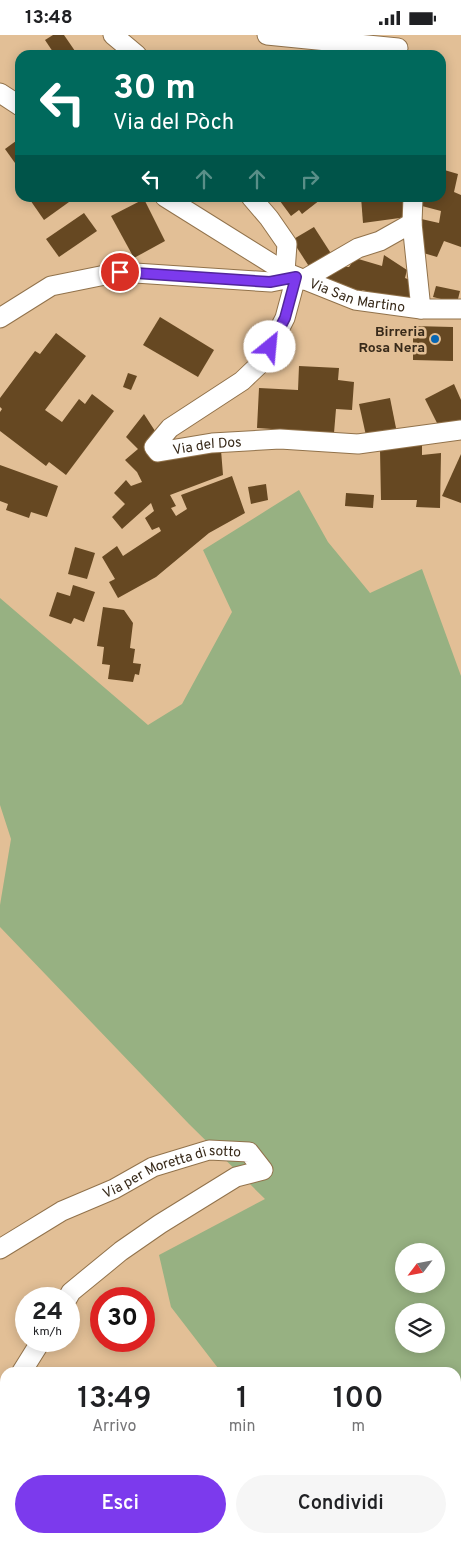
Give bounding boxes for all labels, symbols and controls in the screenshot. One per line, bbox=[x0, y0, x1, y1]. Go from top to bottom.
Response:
text: 13:48 bbox=[25, 6, 73, 30]
text: 30 m bbox=[113, 67, 196, 111]
icon: left bbox=[30, 70, 95, 135]
text: Via del Pòch bbox=[113, 110, 234, 137]
icon: left bbox=[137, 165, 165, 193]
icon: ahead bbox=[190, 165, 218, 193]
icon: ahead bbox=[243, 165, 271, 193]
icon: right bbox=[296, 165, 324, 193]
pin bbox=[99, 251, 141, 293]
icon: arrive bbox=[106, 258, 134, 286]
street label: Via San Martino bbox=[306, 276, 406, 317]
position arrow bbox=[243, 320, 295, 372]
place label: Birreria Rosa Nera bbox=[359, 324, 425, 357]
marker: Birreria Rosa Nera bbox=[429, 333, 441, 345]
street label: Via del Dos bbox=[172, 434, 242, 459]
street label: Via per Moretta di sotto bbox=[100, 1143, 242, 1203]
north arrow bbox=[395, 1243, 445, 1293]
map controls bbox=[395, 1243, 445, 1353]
speed limit sign: 30 bbox=[90, 1287, 155, 1352]
text: 24 bbox=[32, 1297, 63, 1329]
button: layers bbox=[395, 1303, 445, 1353]
text: km/h bbox=[33, 1324, 62, 1340]
text: 13:49 bbox=[77, 1381, 151, 1418]
text: 1 bbox=[236, 1381, 248, 1418]
text: 100 bbox=[333, 1381, 384, 1418]
text: Arrivo bbox=[92, 1417, 137, 1437]
text: min bbox=[229, 1417, 255, 1437]
text: m bbox=[351, 1417, 365, 1437]
button: Esci bbox=[15, 1475, 226, 1533]
button: Condividi bbox=[236, 1475, 446, 1533]

